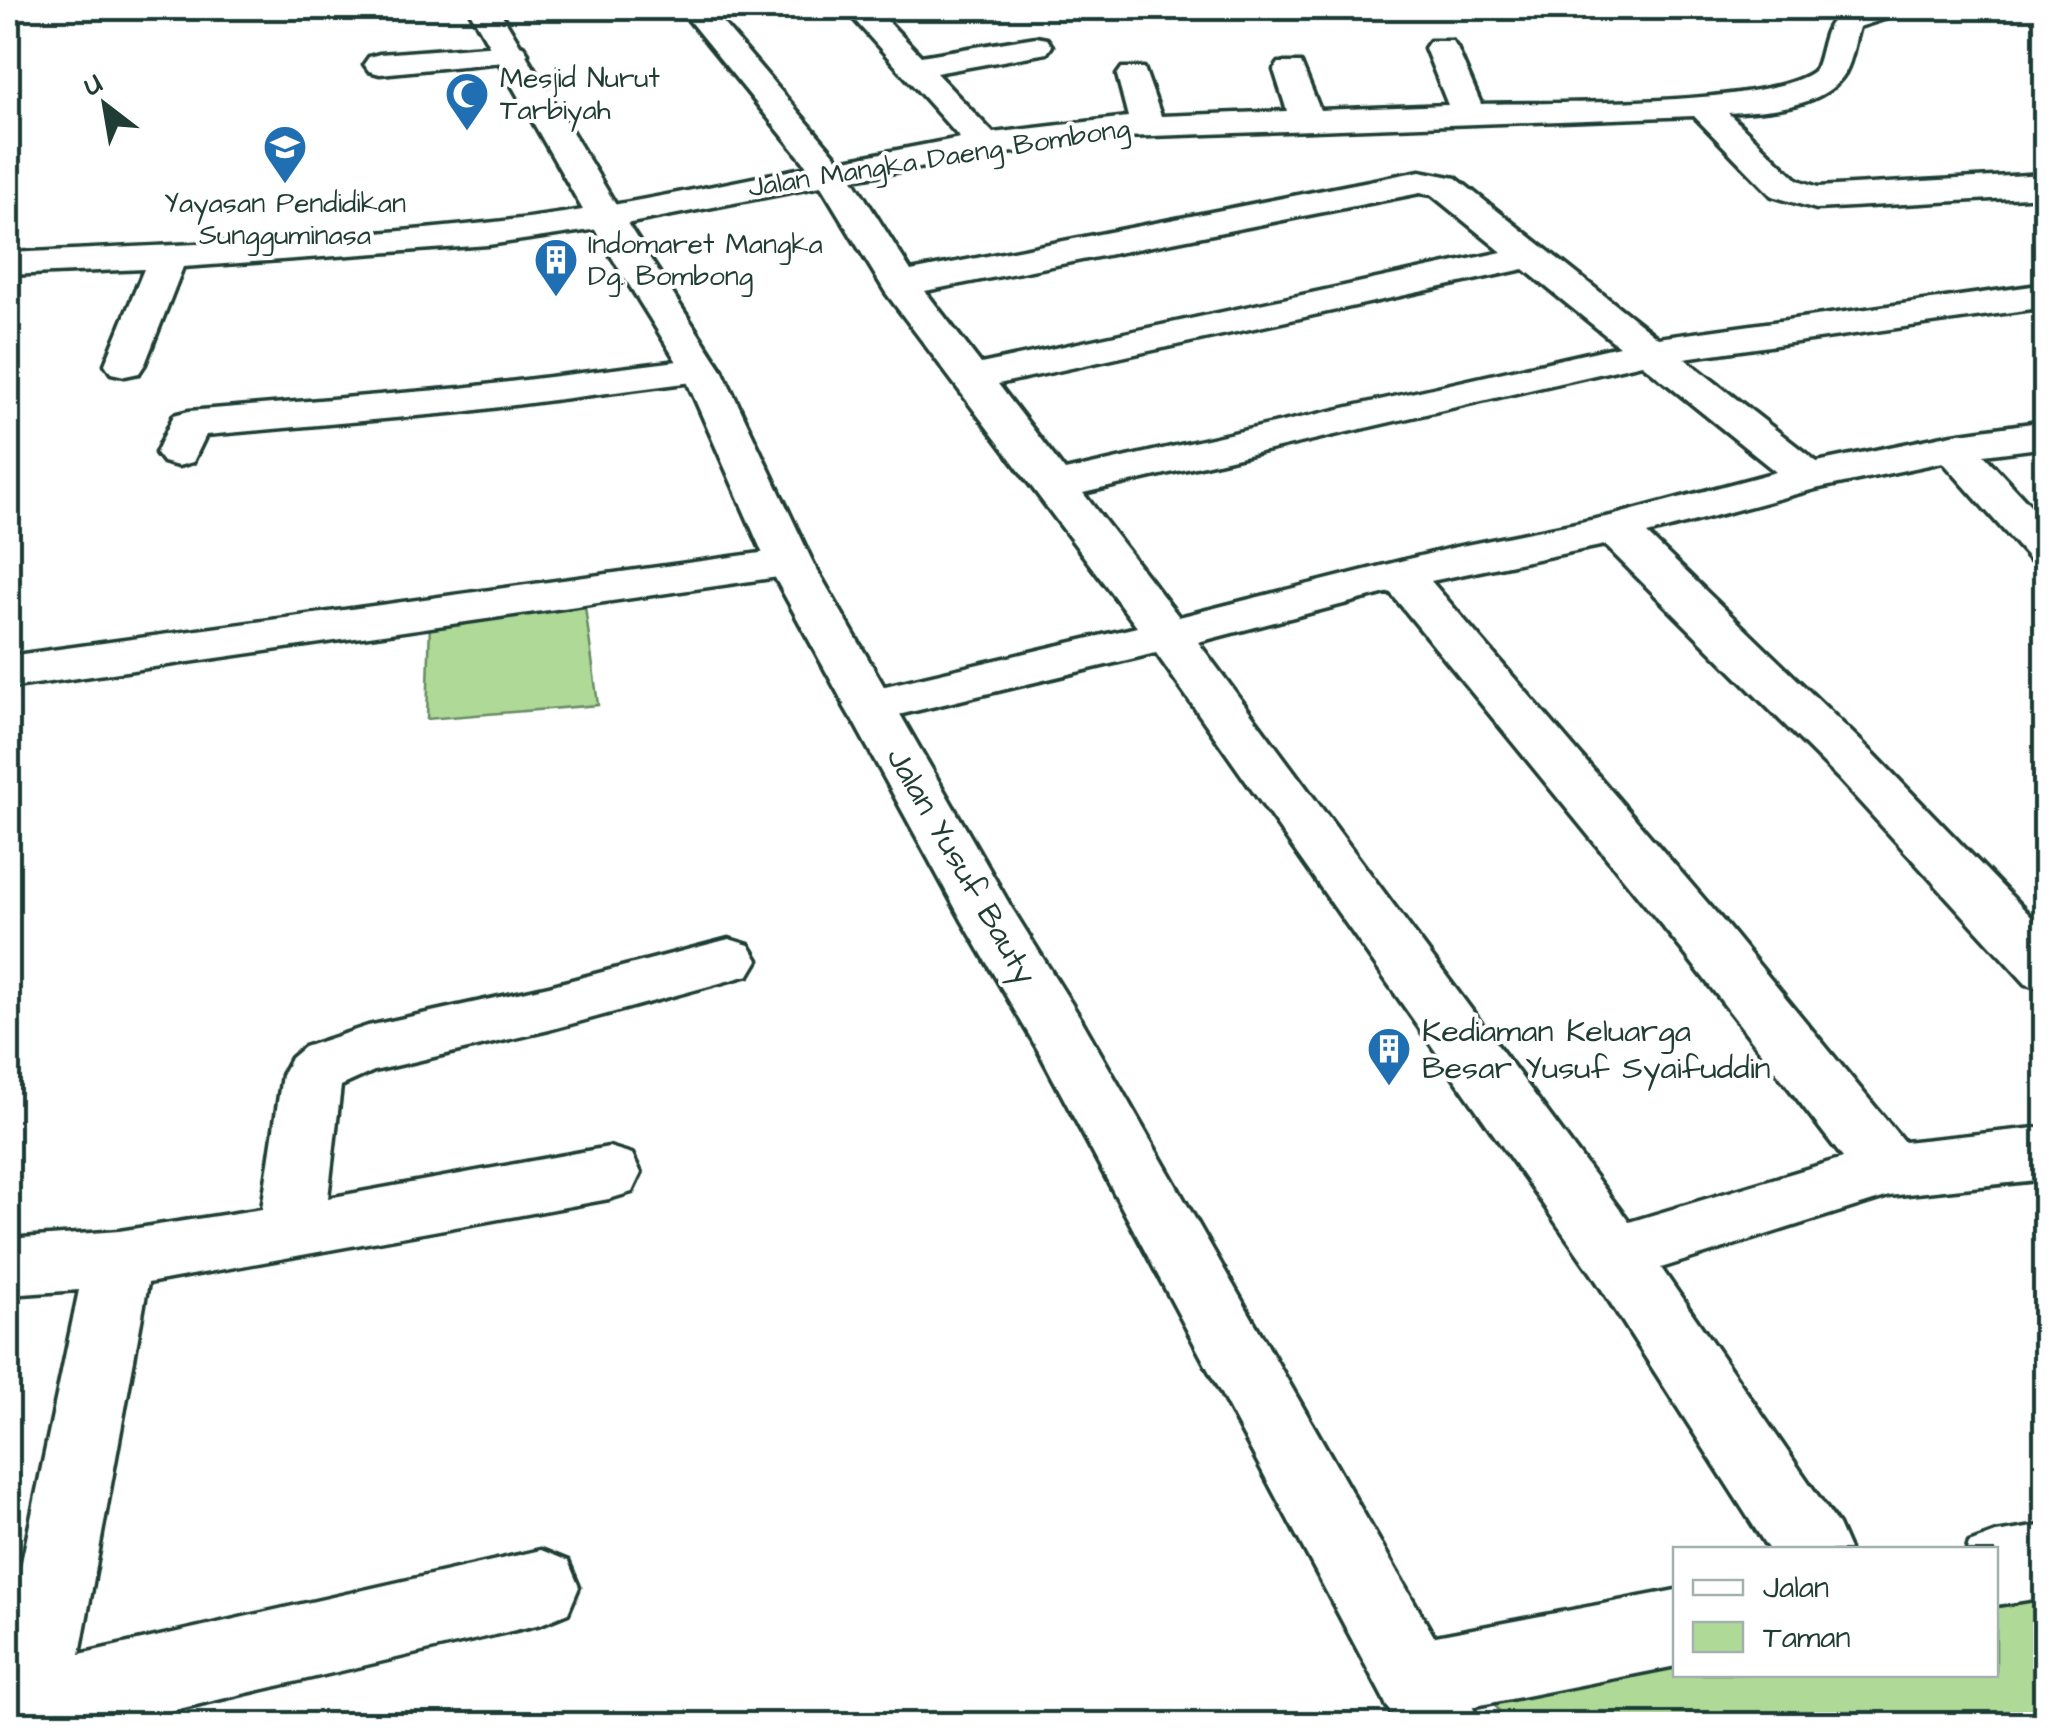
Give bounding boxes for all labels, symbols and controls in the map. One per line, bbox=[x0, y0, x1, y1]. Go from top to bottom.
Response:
north arrow bbox=[55, 55, 155, 155]
place label: Mesjid Nurut Tarbiyah bbox=[500, 59, 661, 132]
text: U bbox=[76, 64, 110, 106]
mosque icon: Mesjid Nurut Tarbiyah bbox=[444, 71, 490, 132]
street label: Jalan Mangka Daeng Bombong bbox=[745, 109, 1133, 208]
school or university icon: Yayasan Pendidikan Sungguminasa bbox=[262, 124, 308, 185]
place label: Yayasan Pendidikan Sungguminasa bbox=[164, 184, 406, 256]
place label: Indomaret Mangka Dg. Bombong bbox=[588, 225, 823, 297]
building icon: Indomaret Mangka Dg. Bombong bbox=[533, 237, 579, 298]
street label: Jalan Yusuf Bauty bbox=[875, 739, 1047, 993]
place label: Kediaman Keluarga Besar Yusuf Syaifuddin bbox=[1422, 1009, 1771, 1091]
building icon: Kediaman Keluarga Besar Yusuf Syaifuddin bbox=[1366, 1026, 1412, 1087]
legend bbox=[1673, 1547, 1998, 1677]
text: Jalan bbox=[1763, 1567, 1829, 1609]
text: Taman bbox=[1763, 1617, 1851, 1659]

